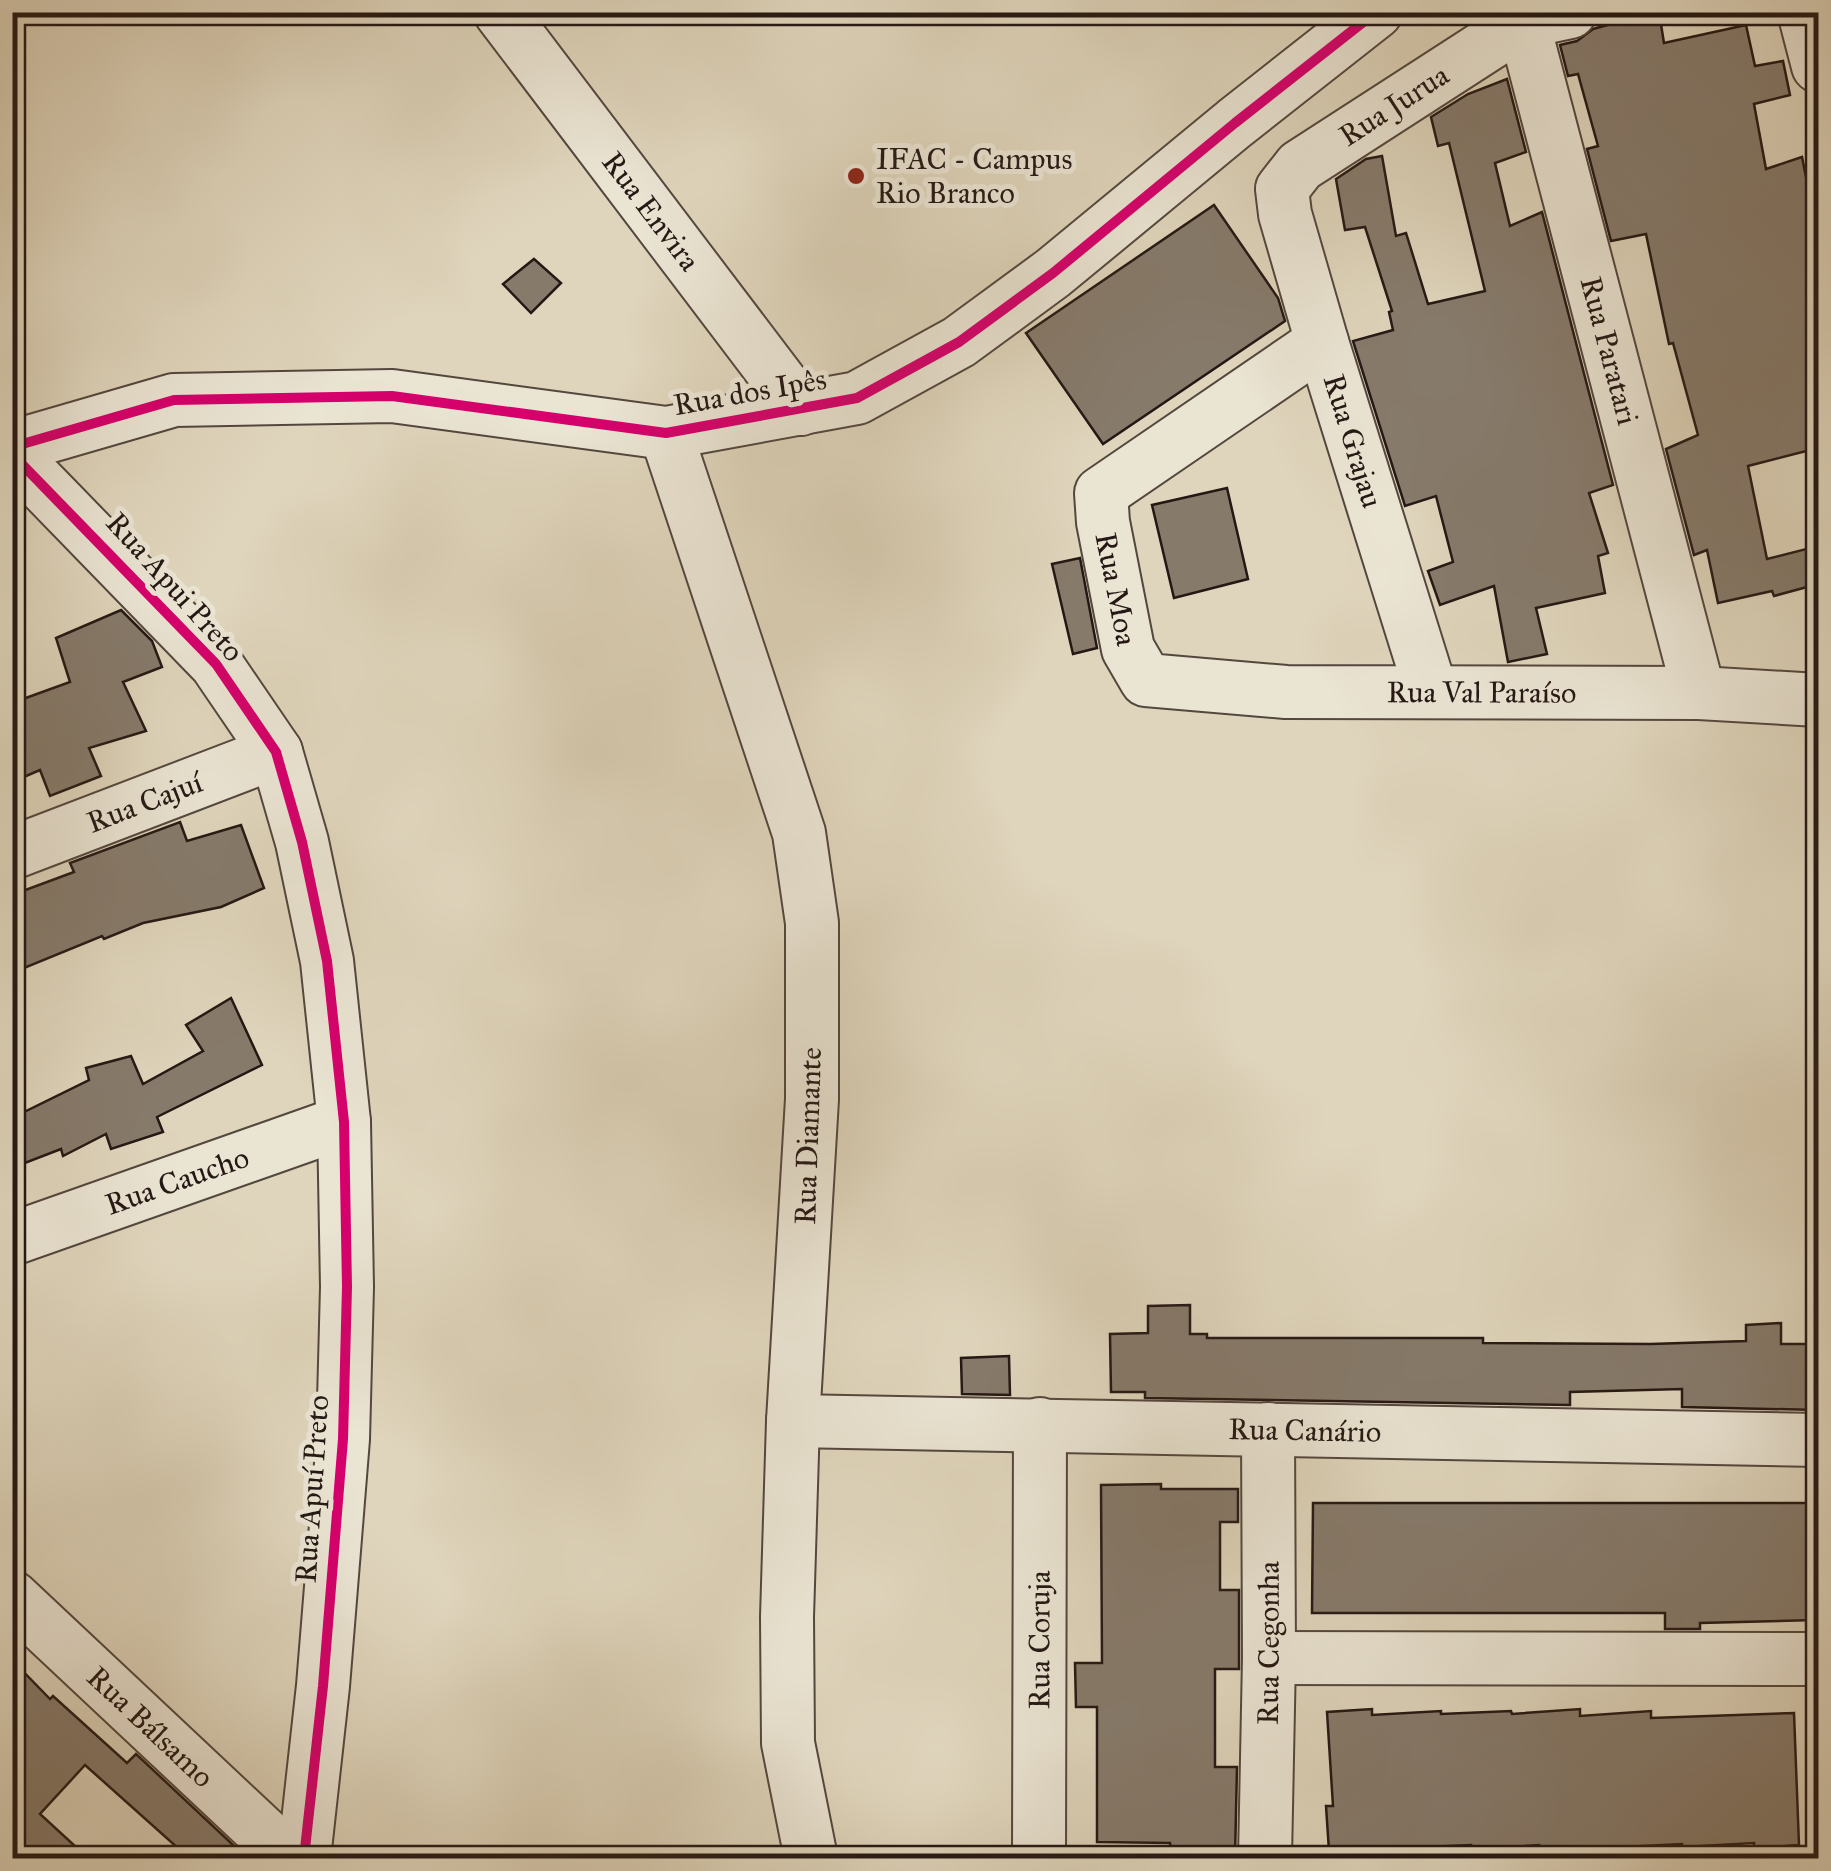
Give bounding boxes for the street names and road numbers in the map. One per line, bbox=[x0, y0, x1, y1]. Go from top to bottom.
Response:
street label: Rua Jurua bbox=[1332, 57, 1456, 154]
street label: Rua Envira bbox=[594, 145, 708, 278]
street label: Rua Paratari bbox=[1573, 273, 1646, 429]
street label: Rua dos Ipês bbox=[671, 361, 829, 423]
street label: Rua Grajau bbox=[1316, 370, 1390, 512]
street label: Rua Apui Preto bbox=[99, 505, 251, 669]
street label: Rua Moa bbox=[1087, 529, 1145, 649]
street label: Rua Val Paraíso bbox=[1387, 674, 1576, 711]
street label: Rua Cajuí bbox=[82, 763, 209, 841]
street label: Rua Diamante bbox=[787, 1047, 829, 1225]
street label: Rua Caucho bbox=[100, 1139, 254, 1223]
street label: Rua Apuí Preto bbox=[287, 1394, 337, 1584]
street label: Rua Canário bbox=[1228, 1411, 1382, 1450]
street label: Rua Cegonha bbox=[1250, 1561, 1287, 1725]
street label: Rua Coruja bbox=[1021, 1570, 1058, 1710]
street label: Rua Bálsamo bbox=[80, 1659, 221, 1795]

